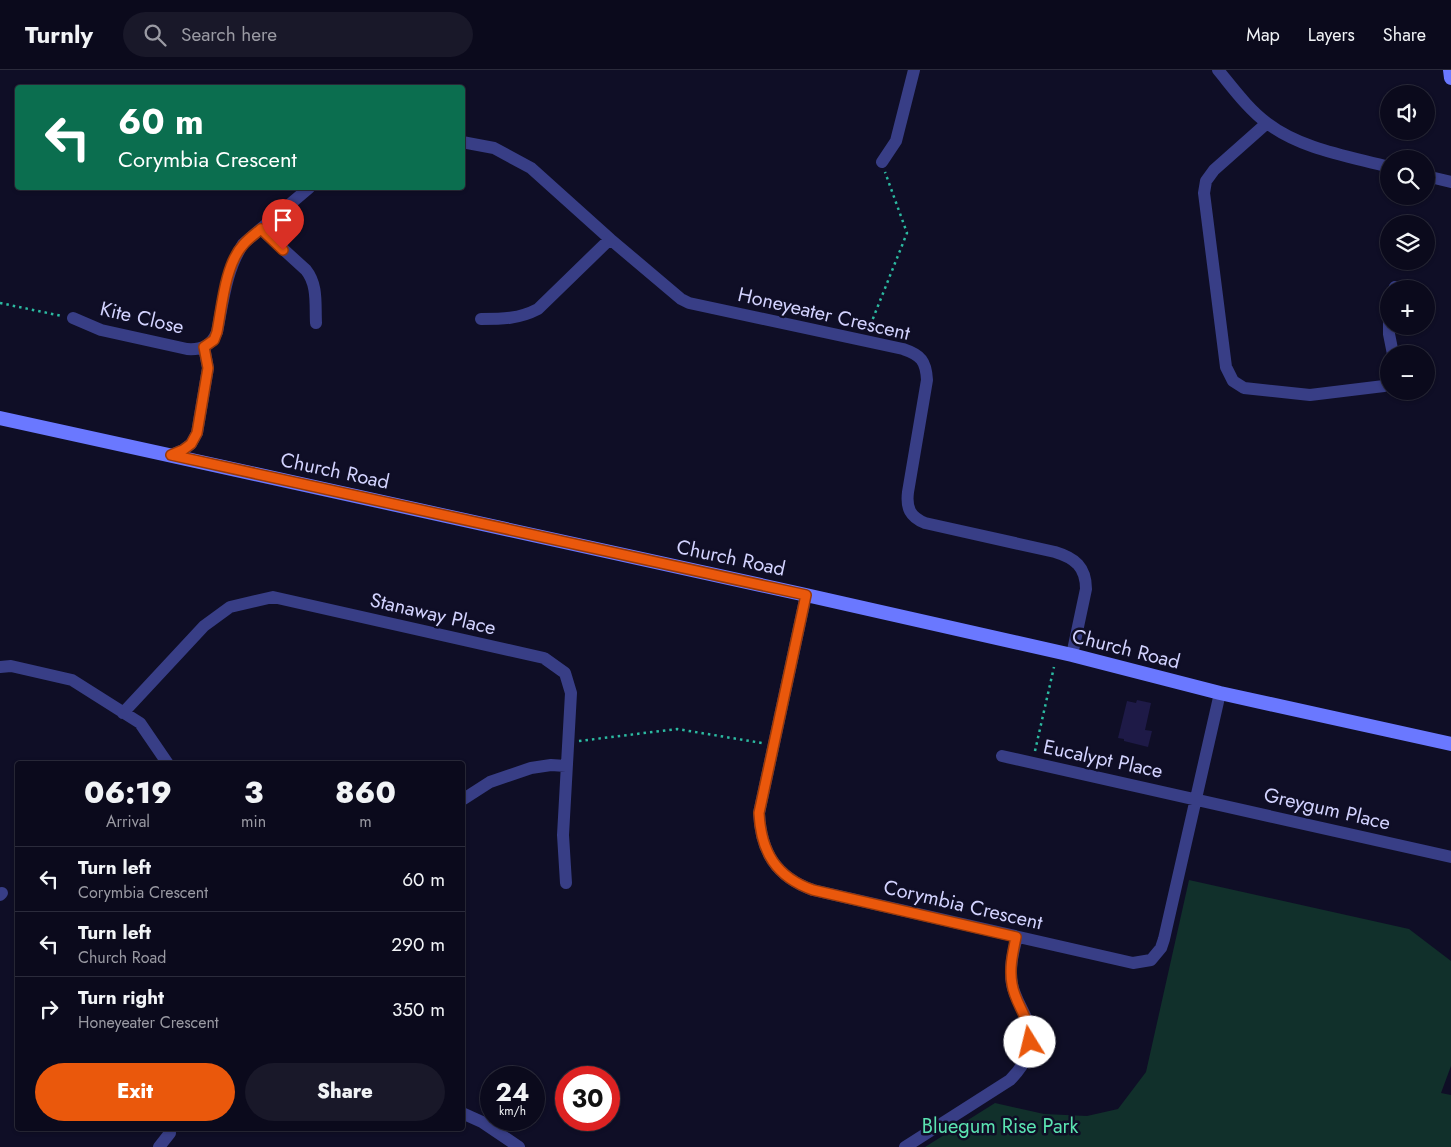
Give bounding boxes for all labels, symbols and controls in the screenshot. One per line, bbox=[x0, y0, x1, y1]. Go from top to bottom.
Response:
search box bbox=[123, 12, 473, 57]
text: Turnly bbox=[25, 17, 93, 52]
icon: search bbox=[141, 21, 169, 49]
text: Search here bbox=[181, 21, 277, 48]
text: Map bbox=[1246, 22, 1280, 48]
text: Layers bbox=[1308, 22, 1355, 48]
text: Share bbox=[1383, 22, 1426, 48]
map controls bbox=[1380, 85, 1435, 400]
button: sound bbox=[1380, 85, 1435, 140]
text: 60 m bbox=[118, 97, 204, 147]
icon: left bbox=[35, 105, 100, 170]
text: Corymbia Crescent bbox=[118, 143, 297, 175]
button: search bbox=[1380, 150, 1435, 205]
pin bbox=[262, 199, 304, 250]
icon: arrive bbox=[269, 206, 297, 234]
button: layers bbox=[1380, 215, 1435, 270]
street label: Honeyeater Crescent bbox=[735, 280, 913, 348]
button: + bbox=[1380, 280, 1435, 335]
street label: Kite Close bbox=[97, 294, 187, 342]
button: − bbox=[1380, 345, 1435, 400]
street label: Church Road bbox=[278, 445, 392, 497]
street label: Church Road bbox=[674, 532, 788, 584]
street label: Stanaway Place bbox=[367, 585, 499, 643]
street label: Church Road bbox=[1069, 622, 1183, 676]
street label: Eucalypt Place bbox=[1041, 732, 1165, 786]
text: 06:19 bbox=[84, 771, 172, 814]
text: 3 bbox=[244, 771, 263, 814]
text: 860 bbox=[335, 771, 396, 814]
street label: Greygum Place bbox=[1261, 780, 1393, 838]
text: Arrival bbox=[106, 810, 150, 833]
text: min bbox=[241, 810, 266, 833]
text: m bbox=[359, 810, 372, 833]
text: Turn left bbox=[78, 854, 151, 881]
icon: left bbox=[35, 865, 63, 893]
text: 60 m bbox=[402, 866, 445, 893]
street label: Corymbia Crescent bbox=[881, 873, 1046, 937]
text: Corymbia Crescent bbox=[78, 881, 208, 904]
text: Turn left bbox=[78, 919, 151, 946]
icon: left bbox=[35, 930, 63, 958]
text: 290 m bbox=[391, 931, 445, 958]
text: Church Road bbox=[78, 946, 166, 969]
text: Turn right bbox=[78, 984, 164, 1011]
icon: right bbox=[35, 995, 63, 1023]
text: 350 m bbox=[392, 996, 445, 1023]
text: Honeyeater Crescent bbox=[78, 1011, 219, 1034]
position arrow bbox=[1003, 1015, 1055, 1067]
button: Exit bbox=[35, 1063, 235, 1121]
button: Share bbox=[245, 1063, 445, 1121]
speed limit sign: 30 bbox=[555, 1066, 620, 1131]
text: 24 bbox=[496, 1074, 529, 1110]
text: km/h bbox=[499, 1102, 526, 1120]
park label: Bluegum Rise Park bbox=[922, 1112, 1078, 1141]

